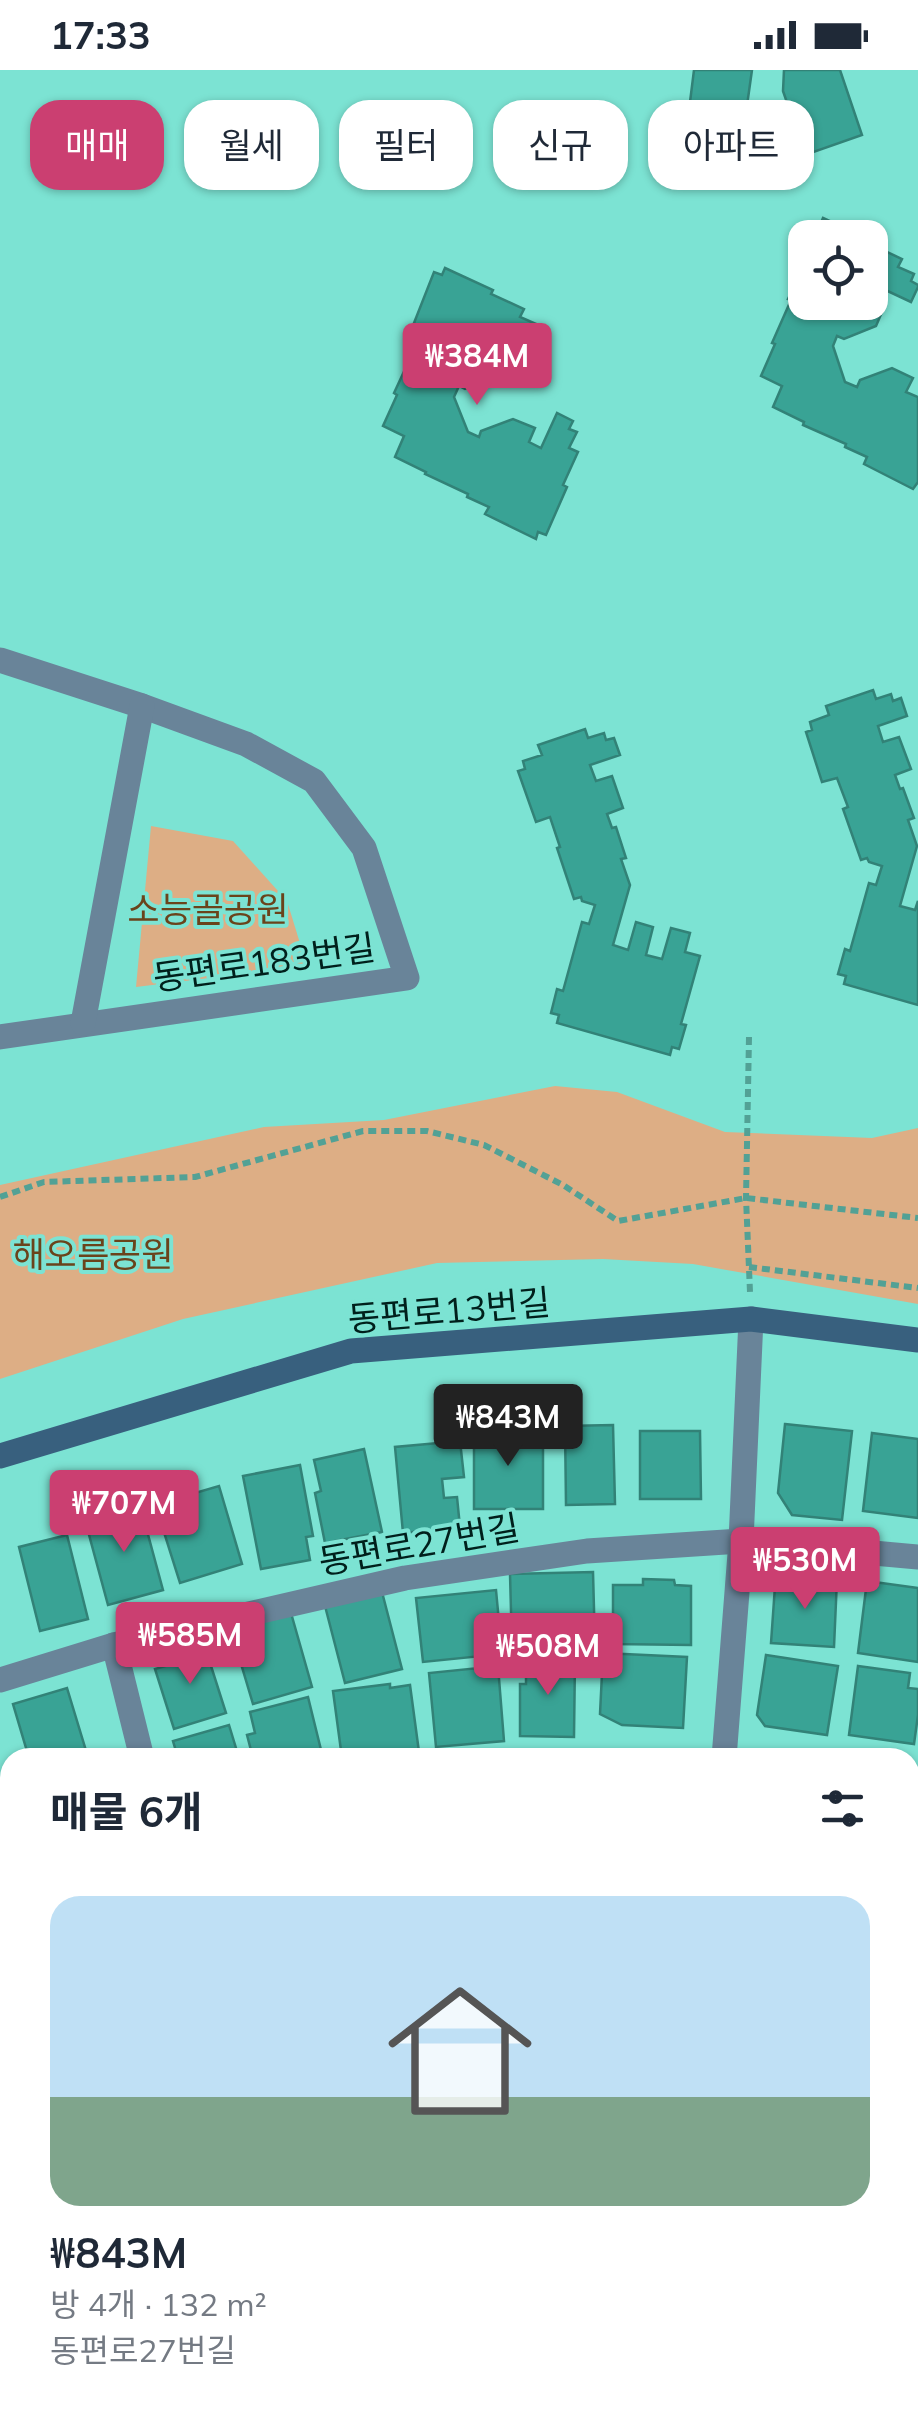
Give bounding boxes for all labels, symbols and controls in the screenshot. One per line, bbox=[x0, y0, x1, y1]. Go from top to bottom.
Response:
text: 17:33 bbox=[50, 11, 151, 59]
chip: 매매 bbox=[30, 100, 164, 190]
chip: 월세 bbox=[184, 100, 319, 190]
chip: 필터 bbox=[339, 100, 473, 190]
chip: 신규 bbox=[493, 100, 628, 190]
chip: 아파트 bbox=[648, 100, 814, 190]
map controls bbox=[788, 220, 888, 320]
button: locate bbox=[788, 220, 888, 320]
pin: ₩384M bbox=[407, 323, 547, 408]
text: ₩384M bbox=[425, 335, 529, 375]
park label: 소능골공원 bbox=[127, 887, 289, 931]
street label: 동편로183번길 bbox=[150, 925, 378, 999]
park label: 해오름공원 bbox=[12, 1232, 174, 1276]
street label: 동편로13번길 bbox=[346, 1279, 552, 1341]
pin: ₩843M bbox=[438, 1384, 578, 1469]
text: ₩843M bbox=[456, 1396, 560, 1436]
pin: ₩707M bbox=[54, 1470, 194, 1555]
text: ₩707M bbox=[72, 1482, 176, 1522]
street label: 동편로27번길 bbox=[315, 1505, 523, 1583]
pin: ₩530M bbox=[735, 1527, 875, 1612]
text: ₩530M bbox=[753, 1539, 857, 1579]
pin: ₩585M bbox=[120, 1602, 260, 1687]
pin: ₩508M bbox=[478, 1613, 618, 1698]
text: ₩585M bbox=[138, 1614, 242, 1654]
text: ₩508M bbox=[496, 1625, 600, 1665]
icon: filters bbox=[815, 1781, 870, 1836]
text: 매물 6개 bbox=[50, 1785, 203, 1838]
icon: home bbox=[370, 1961, 550, 2141]
text: ₩843M bbox=[50, 2226, 187, 2279]
text: 방 4개 · 132 m² bbox=[50, 2284, 267, 2324]
text: 동편로27번길 bbox=[50, 2330, 236, 2370]

